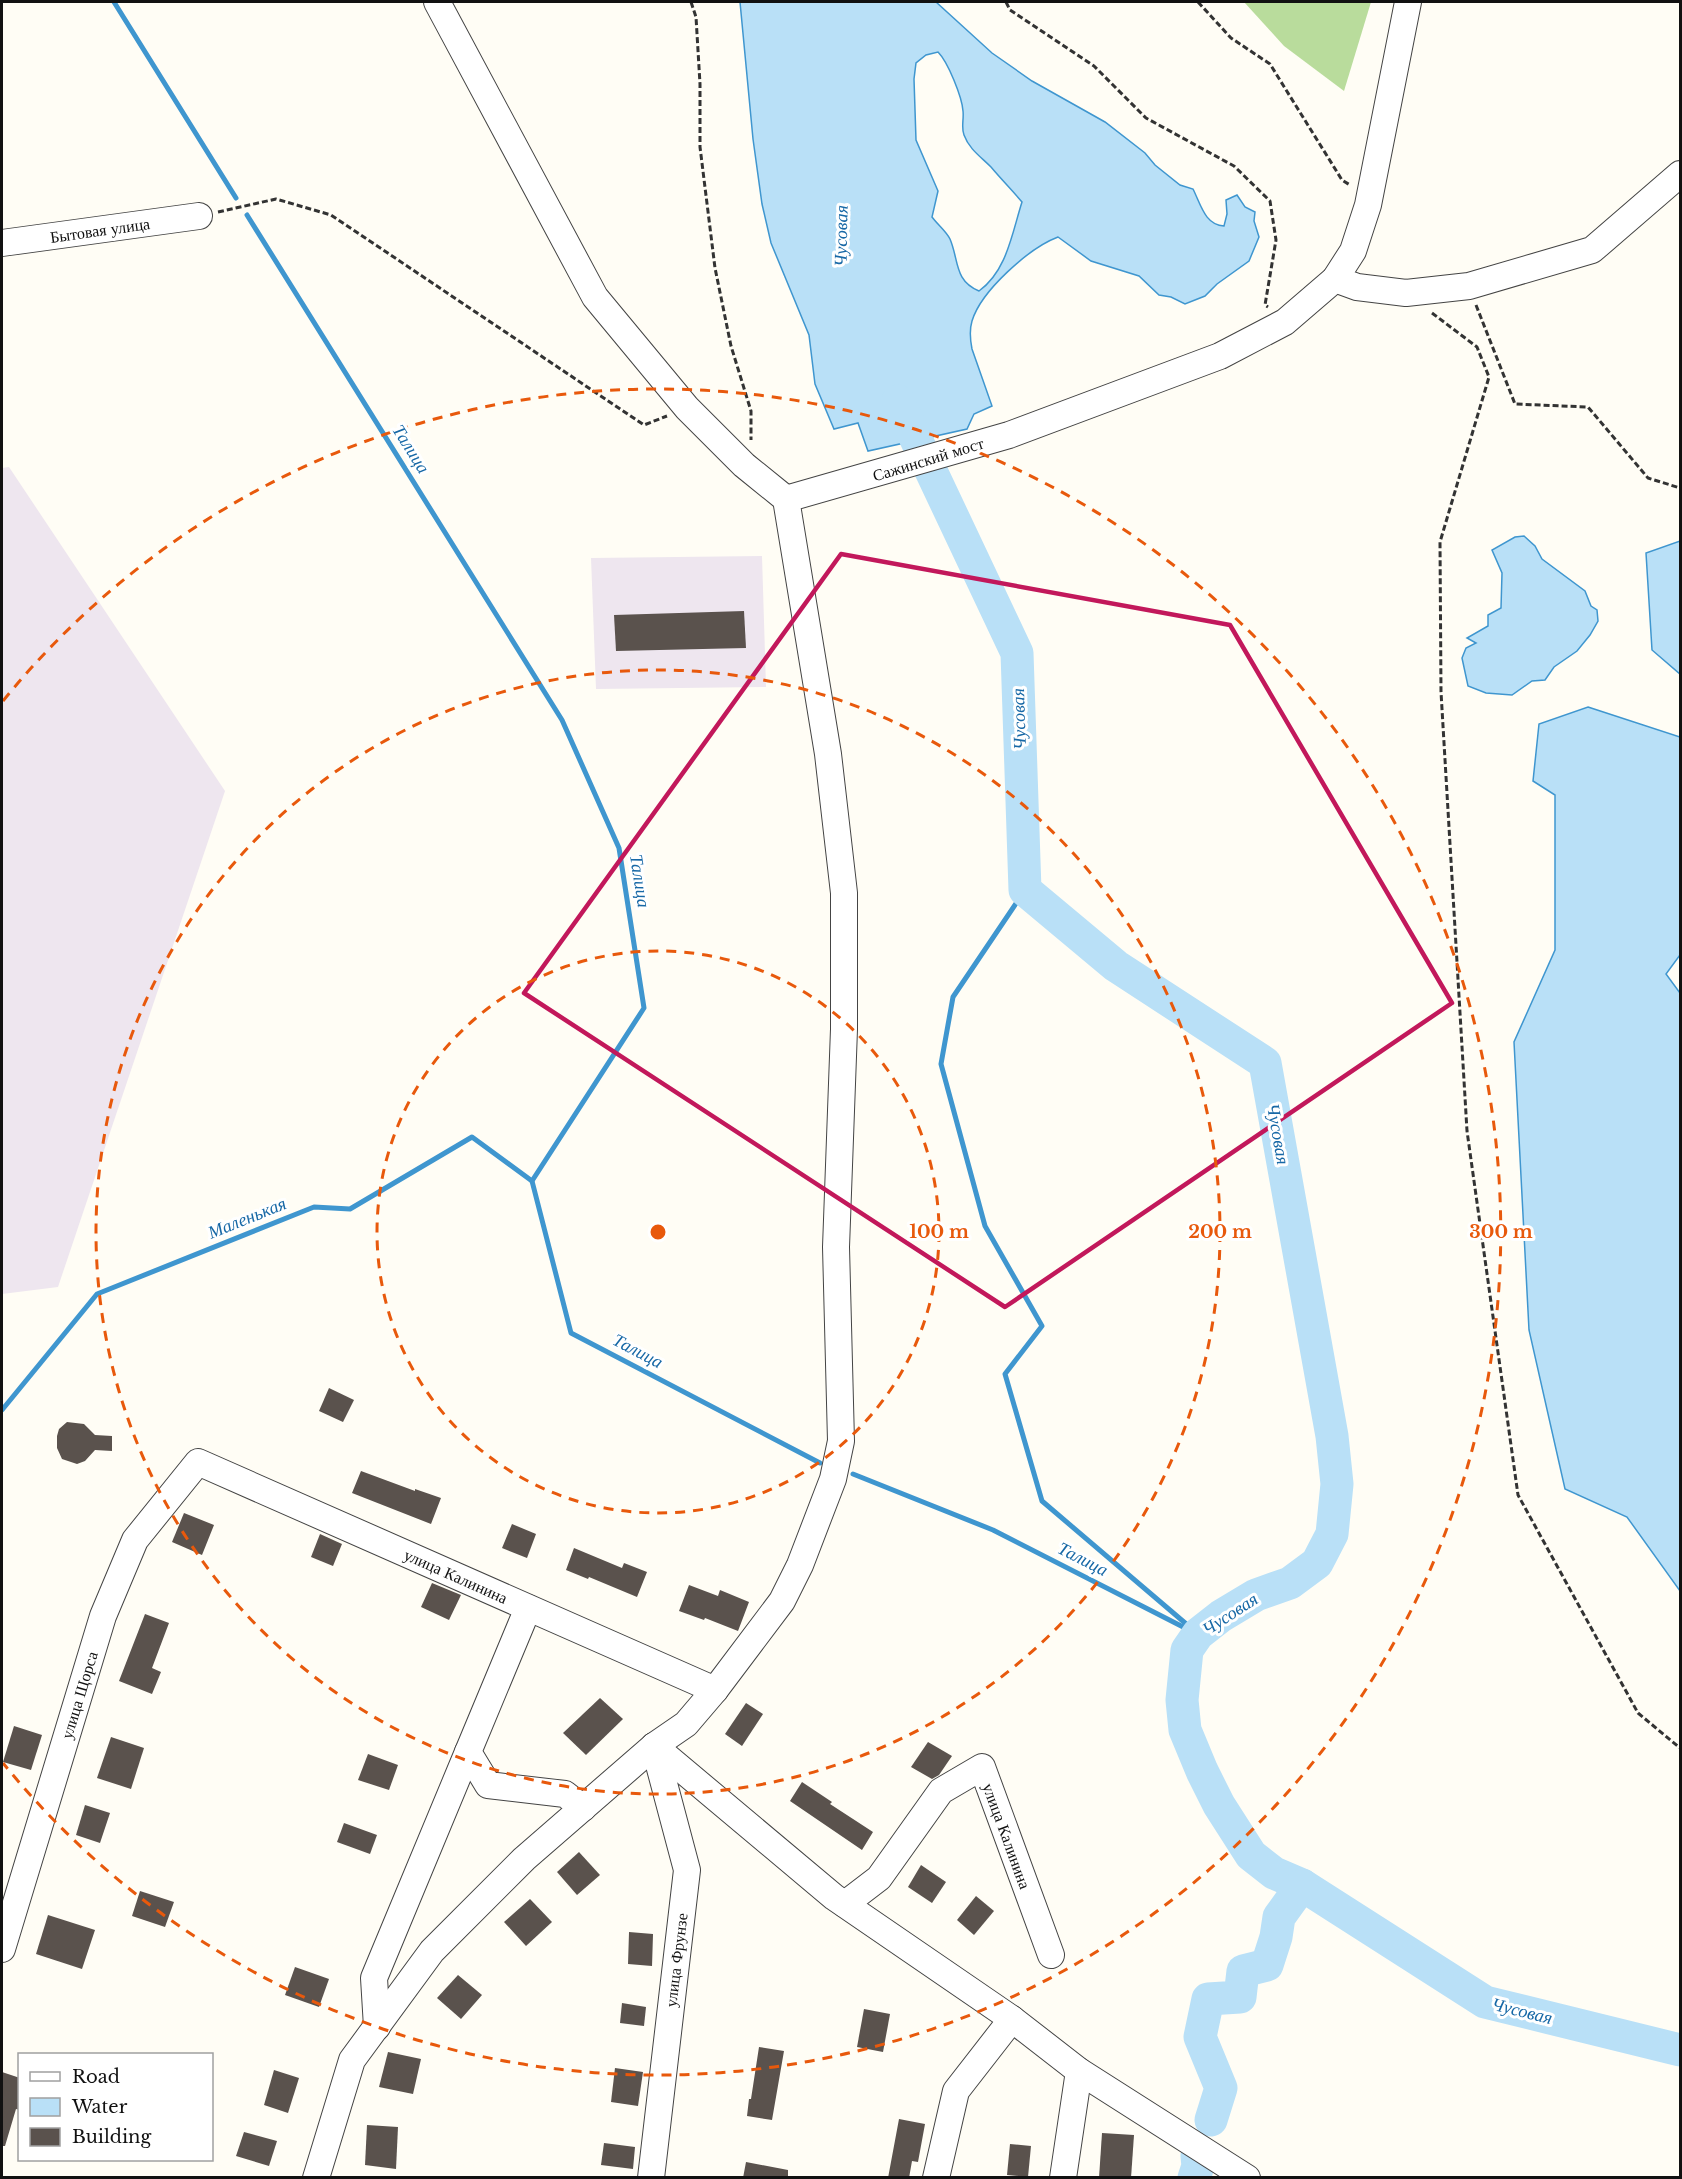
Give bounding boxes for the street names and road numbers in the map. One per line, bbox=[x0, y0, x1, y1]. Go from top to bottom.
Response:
street label: Бытовая улица bbox=[49, 213, 151, 247]
street label: Сажинский мост bbox=[870, 433, 986, 485]
street label: улица Калинина bbox=[401, 1544, 511, 1608]
street label: улица Щорса bbox=[56, 1649, 102, 1741]
street label: улица Калинина bbox=[979, 1780, 1035, 1892]
street label: улица Фрунзе bbox=[660, 1912, 692, 2008]

